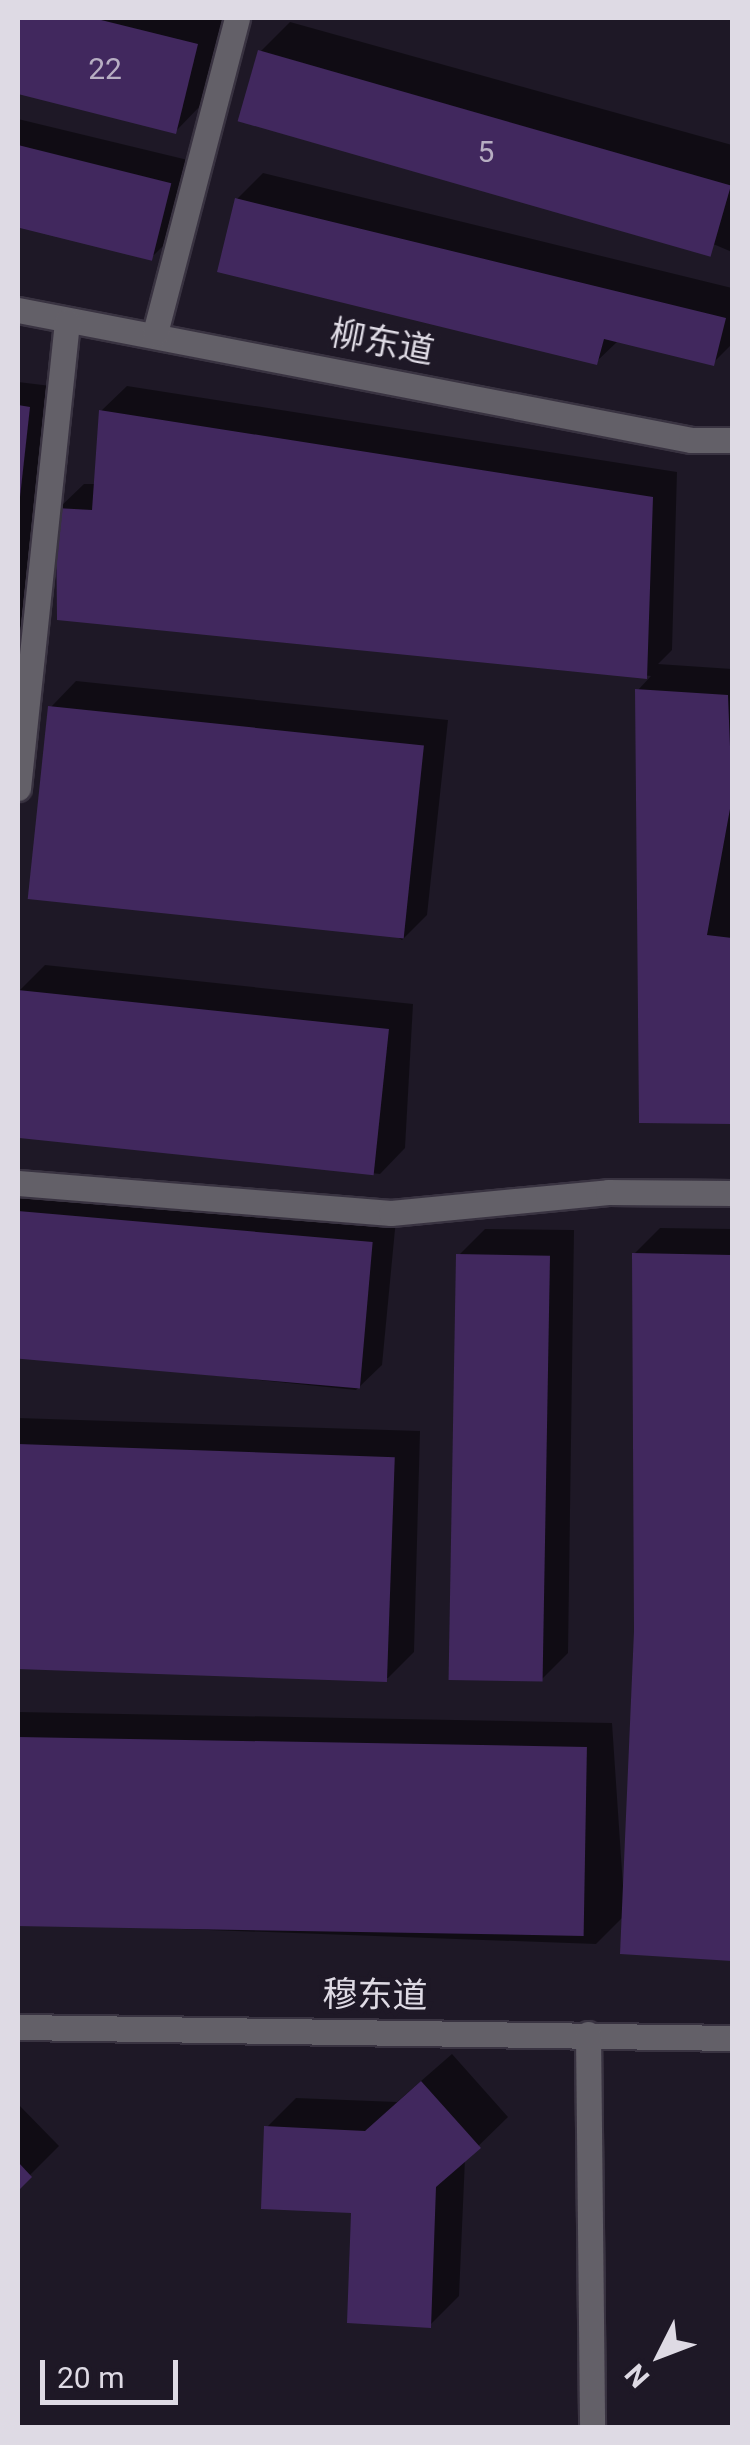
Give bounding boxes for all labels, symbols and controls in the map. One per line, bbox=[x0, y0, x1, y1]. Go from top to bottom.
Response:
house number: 22 bbox=[88, 51, 122, 87]
house number: 5 bbox=[478, 134, 494, 170]
street label: 柳东道 bbox=[326, 312, 438, 374]
street label: 穆东道 bbox=[322, 1974, 428, 2018]
north arrow bbox=[610, 2305, 710, 2405]
scale bar bbox=[45, 2340, 182, 2402]
text: N bbox=[618, 2357, 656, 2394]
text: 20 m bbox=[57, 2360, 124, 2395]

